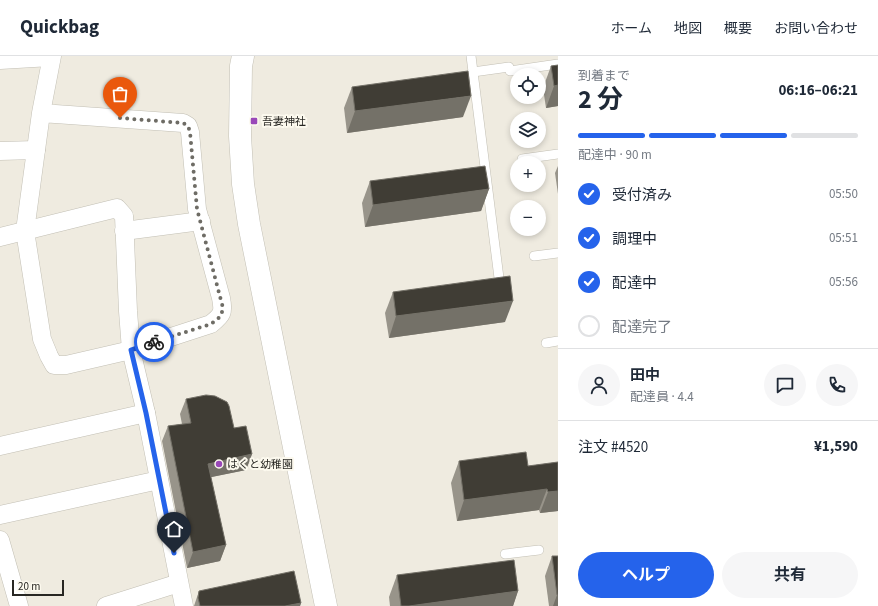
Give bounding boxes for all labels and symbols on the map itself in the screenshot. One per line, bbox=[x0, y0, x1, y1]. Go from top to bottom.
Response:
pin bbox=[103, 77, 137, 118]
place label: 吾妻神社 bbox=[262, 114, 306, 129]
marker: 吾妻神社 bbox=[249, 116, 259, 126]
courier bbox=[134, 322, 174, 362]
place label: はくと幼稚園 bbox=[227, 457, 293, 472]
marker: はくと幼稚園 bbox=[214, 459, 224, 469]
pin bbox=[157, 512, 191, 553]
scale bar bbox=[12, 578, 64, 597]

